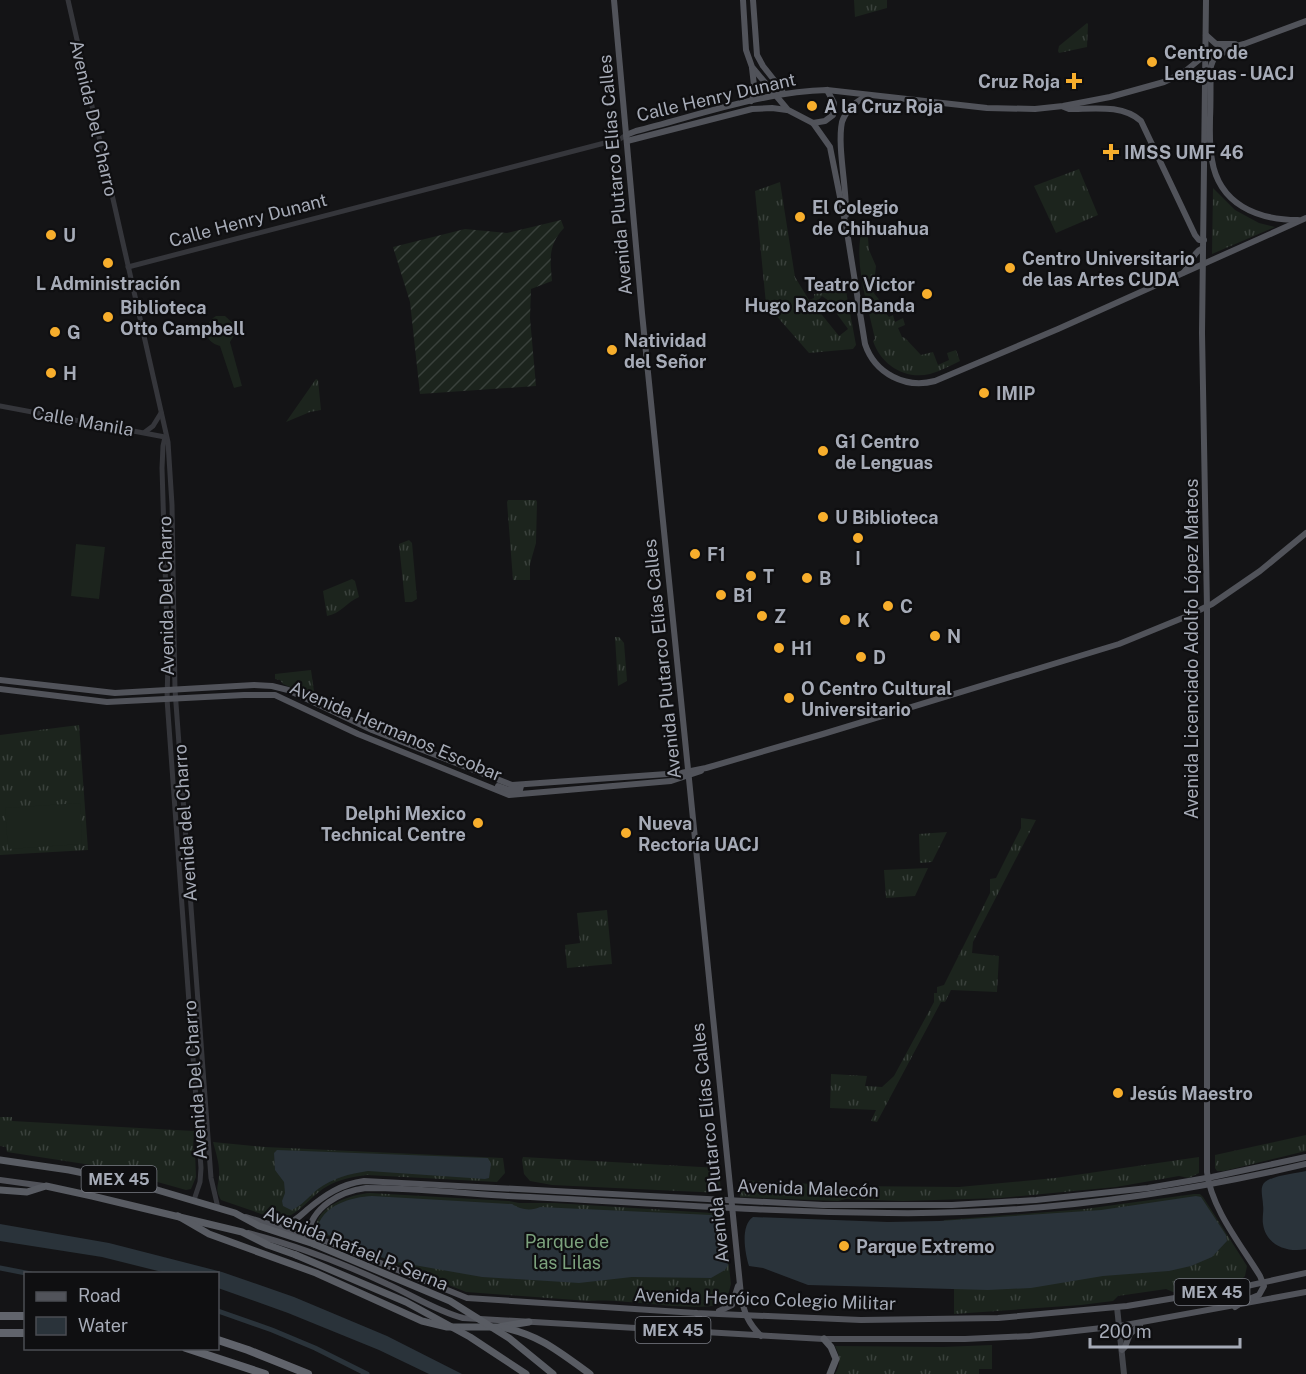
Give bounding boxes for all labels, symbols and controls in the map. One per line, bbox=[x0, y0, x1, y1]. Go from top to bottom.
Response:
street label: Avenida Del Charro bbox=[66, 38, 122, 198]
place label: Centro de Lenguas - UACJ bbox=[1164, 42, 1294, 84]
street label: Avenida Plutarco Elías Calles bbox=[594, 54, 636, 296]
marker: Centro de Lenguas - UACJ bbox=[1145, 55, 1159, 69]
street label: Calle Henry Dunant bbox=[634, 68, 798, 126]
place label: Cruz Roja bbox=[978, 71, 1060, 92]
marker: Cruz Roja bbox=[1065, 72, 1083, 90]
place label: A la Cruz Roja bbox=[824, 96, 943, 117]
marker: A la Cruz Roja bbox=[805, 99, 819, 113]
place label: IMSS UMF 46 bbox=[1124, 142, 1244, 163]
marker: IMSS UMF 46 bbox=[1102, 143, 1120, 161]
street label: Calle Henry Dunant bbox=[167, 189, 329, 251]
place label: El Colegio de Chihuahua bbox=[812, 197, 929, 239]
marker: El Colegio de Chihuahua bbox=[793, 210, 807, 224]
place label: U bbox=[63, 225, 76, 246]
marker: U bbox=[44, 228, 58, 242]
place label: Centro Universitario de las Artes CUDA bbox=[1022, 248, 1195, 290]
marker: L Administración bbox=[101, 256, 115, 270]
marker: Centro Universitario de las Artes CUDA bbox=[1003, 261, 1017, 275]
place label: L Administración bbox=[36, 273, 180, 294]
place label: Teatro Victor Hugo Razcon Banda bbox=[745, 274, 916, 316]
marker: Teatro Victor Hugo Razcon Banda bbox=[920, 287, 934, 301]
place label: Biblioteca Otto Campbell bbox=[120, 297, 245, 339]
marker: Biblioteca Otto Campbell bbox=[101, 310, 115, 324]
place label: G bbox=[67, 322, 81, 343]
marker: G bbox=[48, 325, 62, 339]
place label: Natividad del Señor bbox=[624, 330, 707, 372]
marker: Natividad del Señor bbox=[605, 343, 619, 357]
place label: H bbox=[63, 363, 77, 384]
marker: H bbox=[44, 366, 58, 380]
place label: IMIP bbox=[996, 383, 1036, 404]
marker: IMIP bbox=[977, 386, 991, 400]
street label: Calle Manila bbox=[30, 402, 136, 440]
place label: G1 Centro de Lenguas bbox=[835, 431, 933, 473]
marker: G1 Centro de Lenguas bbox=[816, 444, 830, 458]
street label: Avenida Licenciado Adolfo López Mateos bbox=[1181, 479, 1202, 819]
place label: U Biblioteca bbox=[835, 507, 939, 528]
marker: U Biblioteca bbox=[816, 510, 830, 524]
street label: Avenida Del Charro bbox=[154, 516, 178, 676]
marker: I bbox=[851, 531, 865, 545]
street label: Avenida Plutarco Elías Calles bbox=[639, 538, 685, 780]
place label: F1 bbox=[707, 544, 726, 565]
marker: F1 bbox=[688, 547, 702, 561]
place label: I bbox=[855, 548, 861, 569]
place label: T bbox=[763, 566, 774, 587]
place label: B bbox=[819, 568, 831, 589]
marker: T bbox=[744, 569, 758, 583]
marker: B bbox=[800, 571, 814, 585]
place label: B1 bbox=[733, 585, 753, 606]
marker: B1 bbox=[714, 588, 728, 602]
place label: C bbox=[900, 596, 913, 617]
marker: C bbox=[881, 599, 895, 613]
place label: Z bbox=[774, 606, 786, 627]
marker: Z bbox=[755, 609, 769, 623]
place label: K bbox=[857, 610, 870, 631]
marker: K bbox=[838, 613, 852, 627]
place label: N bbox=[947, 626, 961, 647]
marker: N bbox=[928, 629, 942, 643]
place label: H1 bbox=[791, 638, 813, 659]
marker: H1 bbox=[772, 641, 786, 655]
place label: D bbox=[873, 647, 886, 668]
marker: D bbox=[854, 650, 868, 664]
street label: Avenida Hermanos Escobar bbox=[287, 677, 505, 785]
place label: O Centro Cultural Universitario bbox=[801, 678, 952, 720]
marker: O Centro Cultural Universitario bbox=[782, 691, 796, 705]
street label: Avenida del Charro bbox=[169, 743, 201, 903]
place label: Delphi Mexico Technical Centre bbox=[321, 803, 466, 845]
place label: Nueva Rectoría UACJ bbox=[638, 813, 759, 855]
marker: Delphi Mexico Technical Centre bbox=[471, 816, 485, 830]
marker: Nueva Rectoría UACJ bbox=[619, 826, 633, 840]
street label: Avenida Del Charro bbox=[179, 999, 211, 1161]
street label: Avenida Plutarco Elías Calles bbox=[687, 1022, 733, 1264]
place label: Jesús Maestro bbox=[1130, 1083, 1253, 1104]
marker: Jesús Maestro bbox=[1111, 1086, 1125, 1100]
road number: MEX 45 bbox=[82, 1166, 156, 1192]
street label: Avenida Malecón bbox=[737, 1175, 879, 1201]
street label: Avenida Rafael P. Serna bbox=[261, 1201, 451, 1295]
park label: Parque de las Lilas bbox=[525, 1231, 609, 1273]
place label: Parque Extremo bbox=[856, 1236, 995, 1257]
marker: Parque Extremo bbox=[837, 1239, 851, 1253]
legend bbox=[24, 1272, 219, 1350]
road number: MEX 45 bbox=[1174, 1279, 1250, 1305]
street label: Avenida Heróico Colegio Militar bbox=[634, 1284, 896, 1314]
text: Road bbox=[78, 1285, 121, 1306]
scale bar bbox=[1090, 1311, 1240, 1349]
text: Water bbox=[78, 1315, 128, 1336]
road number: MEX 45 bbox=[636, 1317, 710, 1343]
text: 200 m bbox=[1099, 1321, 1152, 1342]

